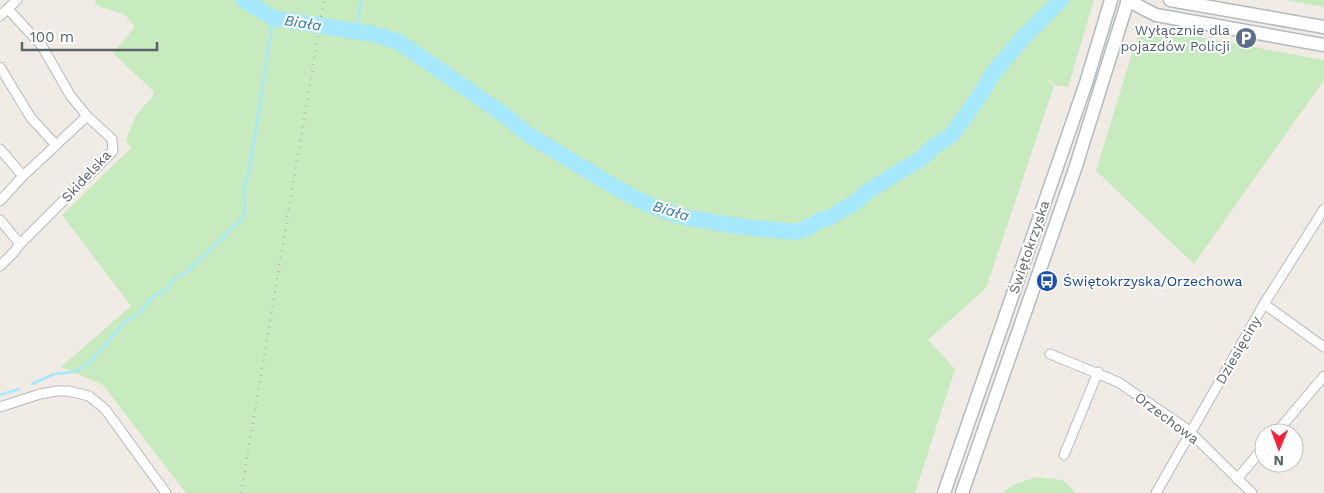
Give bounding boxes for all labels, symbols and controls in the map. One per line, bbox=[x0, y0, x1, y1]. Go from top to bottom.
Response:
water label: Biała bbox=[283, 11, 323, 35]
scale bar bbox=[22, 20, 158, 52]
place label: Wyłącznie dla pojazdów Policji bbox=[1121, 22, 1230, 54]
parking icon: Wyłącznie dla pojazdów Policji bbox=[1234, 26, 1258, 50]
text: 100 m bbox=[30, 28, 74, 46]
street label: Skidelska bbox=[58, 147, 114, 205]
water label: Biała bbox=[651, 197, 691, 225]
street label: Świętokrzyska bbox=[1006, 198, 1053, 296]
bus stop icon: Świętokrzyska/Orzechowa bbox=[1035, 269, 1059, 293]
place label: Świętokrzyska/Orzechowa bbox=[1063, 273, 1242, 289]
street label: Dziesięciny bbox=[1212, 313, 1264, 387]
street label: Orzechowa bbox=[1132, 389, 1202, 447]
north arrow bbox=[1254, 423, 1304, 473]
text: N bbox=[1273, 453, 1284, 469]

